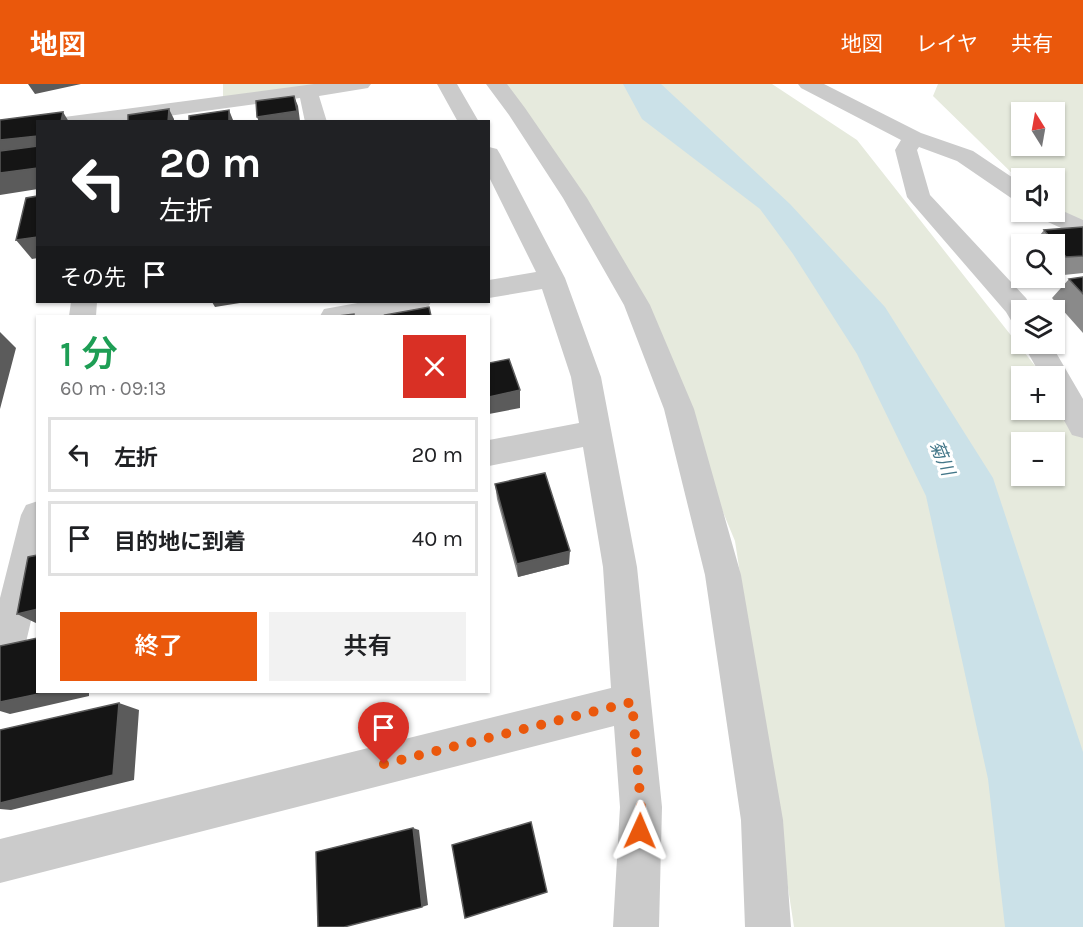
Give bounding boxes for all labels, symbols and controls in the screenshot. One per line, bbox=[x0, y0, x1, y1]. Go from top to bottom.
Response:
text: 地図 bbox=[30, 28, 86, 61]
text: 地図 bbox=[841, 32, 883, 56]
text: レイヤ bbox=[916, 32, 978, 56]
text: 共有 bbox=[1011, 32, 1053, 56]
north arrow bbox=[1011, 102, 1065, 156]
map controls bbox=[1011, 102, 1065, 486]
text: 20 m bbox=[159, 138, 261, 188]
icon: left bbox=[60, 144, 138, 222]
button: sound bbox=[1011, 168, 1065, 222]
text: 左折 bbox=[159, 195, 213, 227]
button: search bbox=[1011, 234, 1065, 288]
icon: arrive bbox=[138, 258, 171, 291]
text: その先 bbox=[60, 265, 126, 291]
button: layers bbox=[1011, 300, 1065, 354]
text: 1 分 bbox=[60, 333, 118, 375]
button: close bbox=[403, 335, 466, 398]
button: + bbox=[1011, 366, 1065, 420]
text: 60 m · 09:13 bbox=[60, 377, 166, 400]
button: − bbox=[1011, 432, 1065, 486]
water label: 菊川 bbox=[925, 437, 960, 481]
icon: left bbox=[63, 438, 96, 471]
text: 20 m bbox=[411, 442, 463, 468]
text: 左折 bbox=[114, 445, 158, 471]
icon: arrive bbox=[63, 522, 96, 555]
text: 40 m bbox=[412, 526, 463, 552]
text: 目的地に到着 bbox=[114, 529, 246, 555]
button: 終了 bbox=[60, 612, 257, 681]
button: 共有 bbox=[269, 612, 466, 681]
pin bbox=[358, 702, 409, 764]
icon: arrive bbox=[367, 711, 400, 744]
position arrow bbox=[608, 799, 672, 863]

